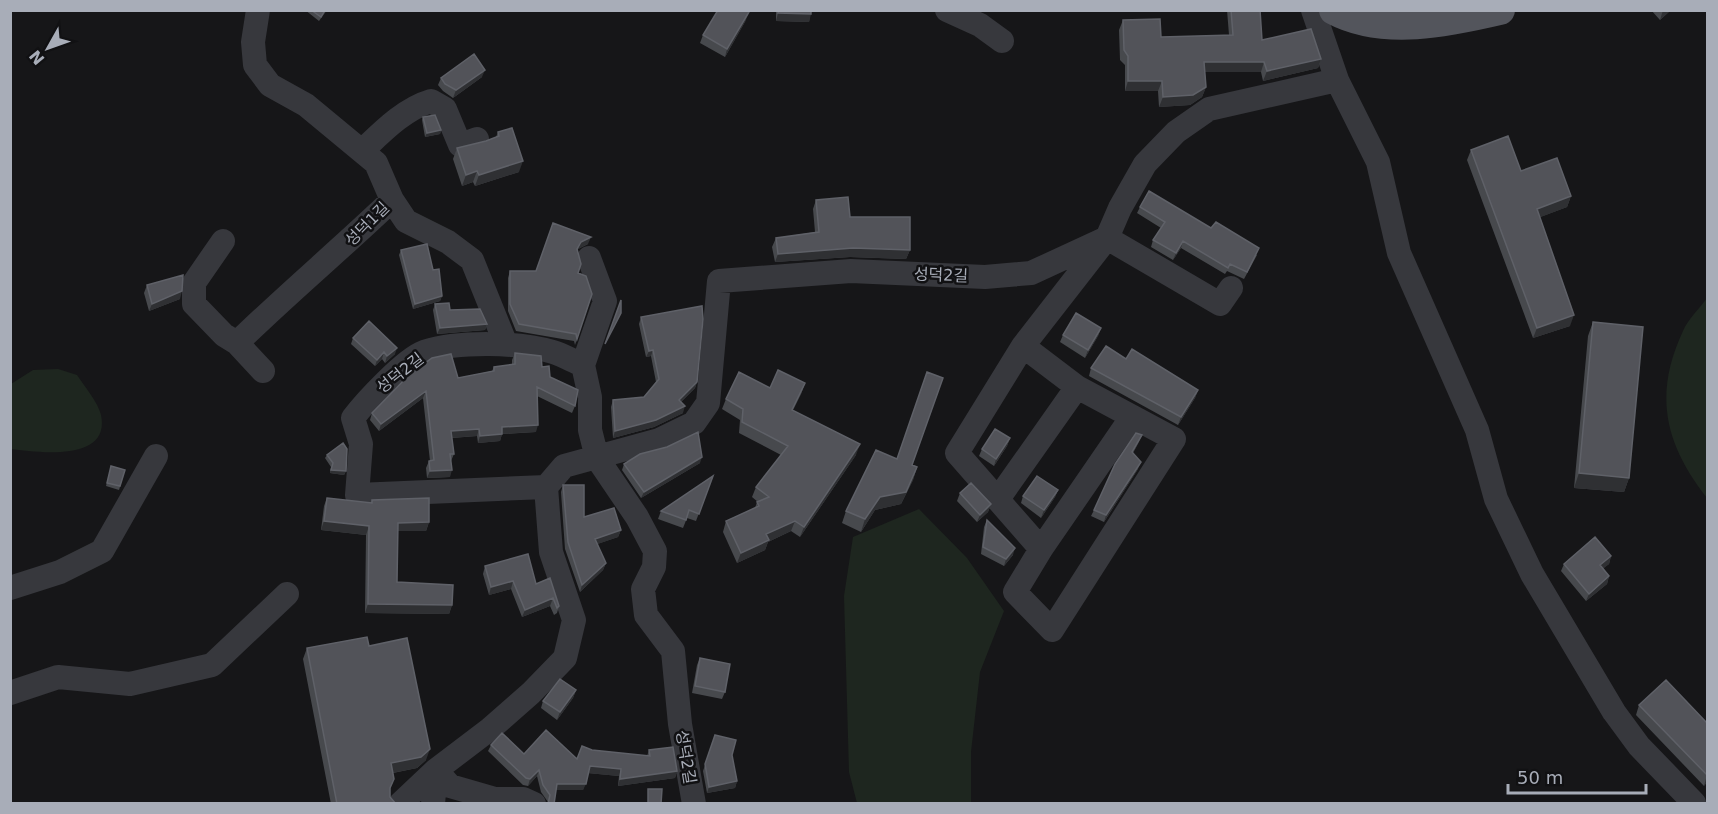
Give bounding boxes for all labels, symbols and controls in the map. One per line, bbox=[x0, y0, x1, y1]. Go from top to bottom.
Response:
north arrow bbox=[18, 18, 78, 78]
text: N bbox=[25, 46, 48, 69]
street label: 성덕1길 bbox=[341, 198, 393, 250]
street label: 성덕2길 bbox=[914, 265, 968, 285]
street label: 성덕2길 bbox=[373, 349, 427, 397]
street label: 성덕2길 bbox=[672, 729, 700, 785]
scale bar bbox=[1508, 757, 1646, 795]
text: 50 m bbox=[1517, 767, 1563, 788]

